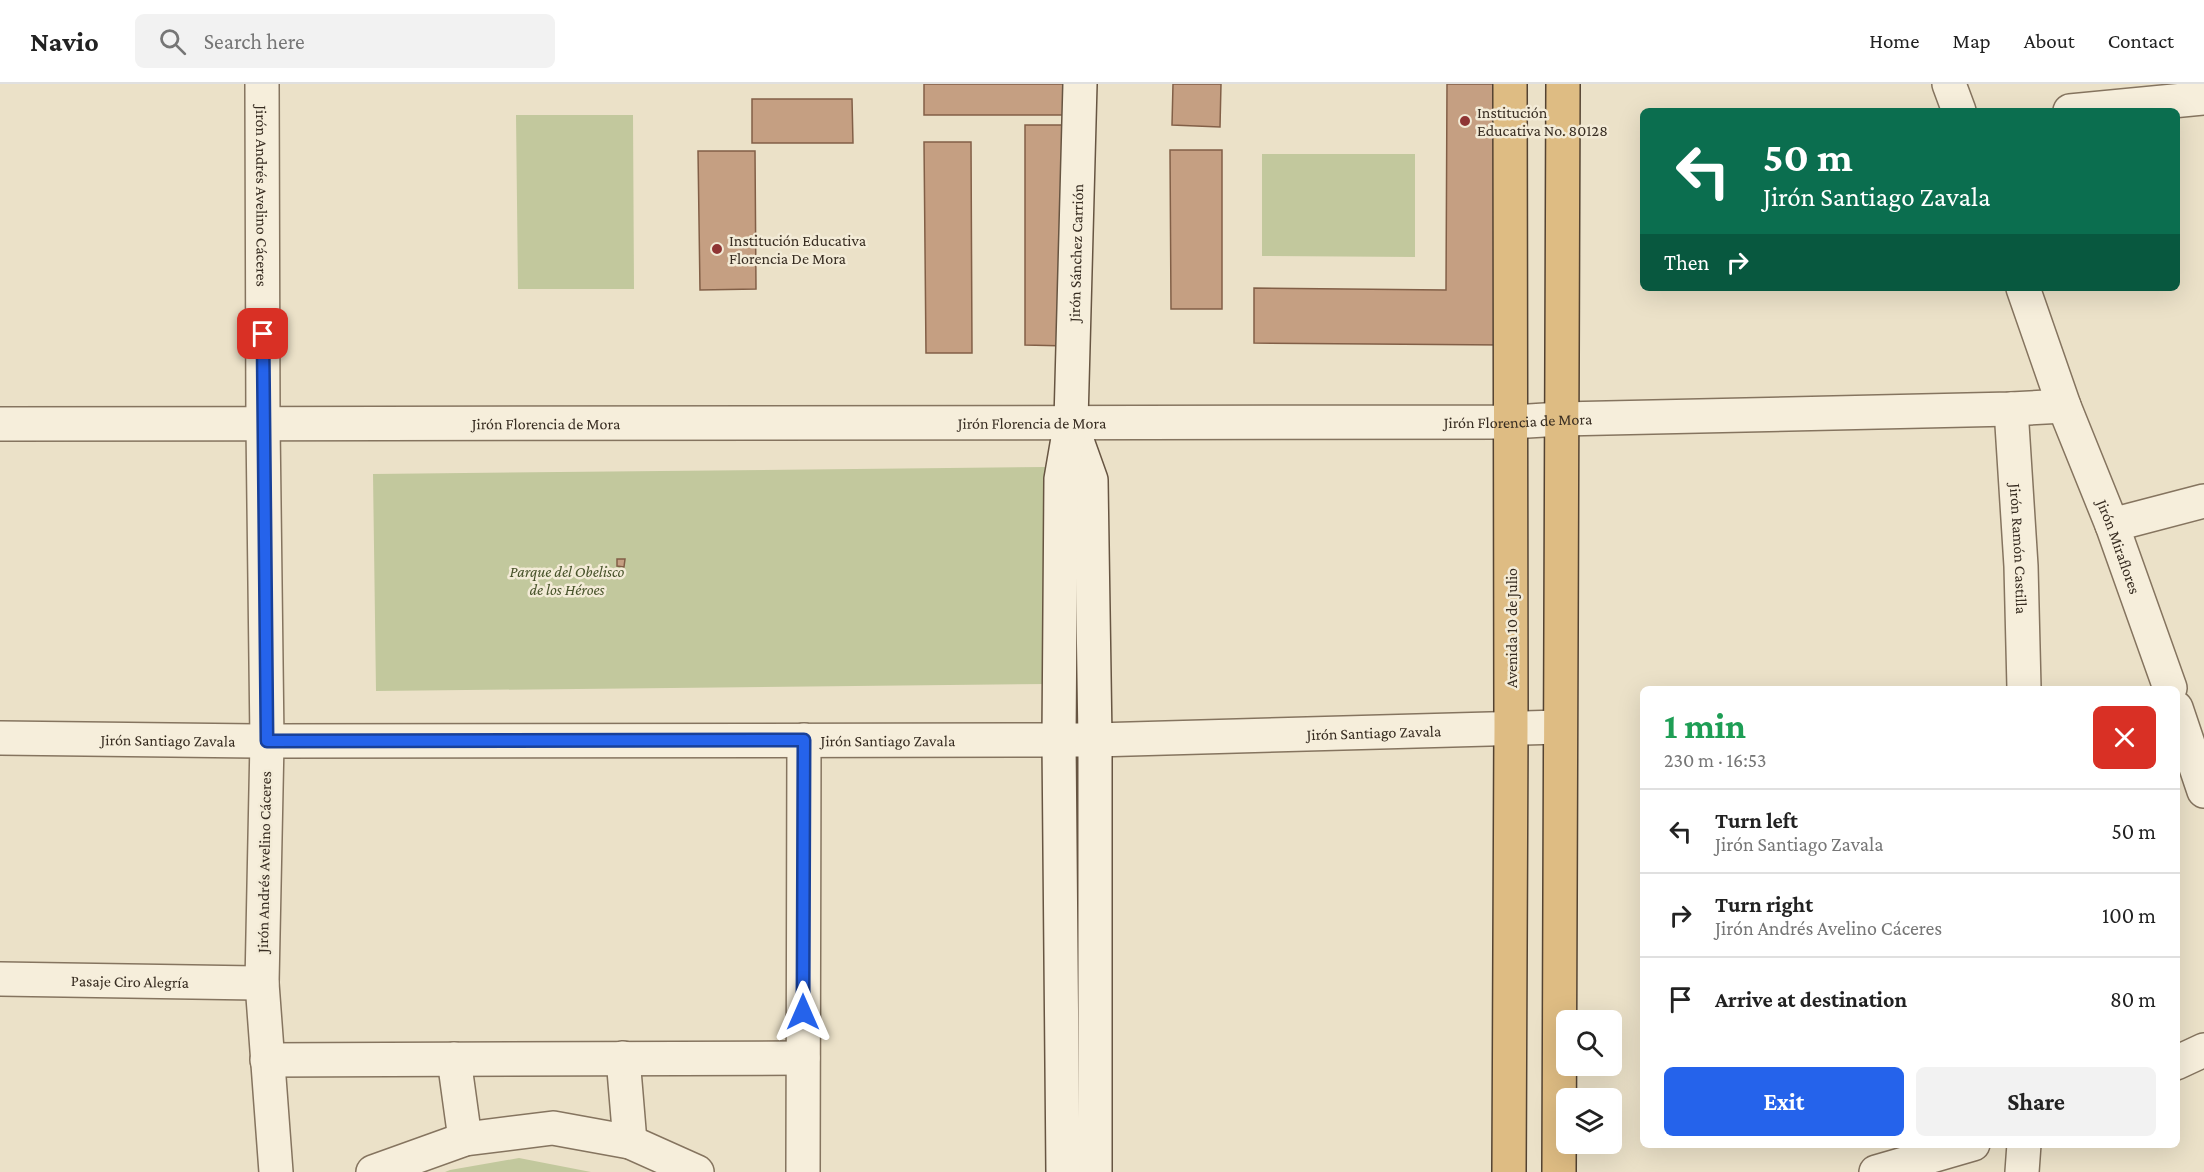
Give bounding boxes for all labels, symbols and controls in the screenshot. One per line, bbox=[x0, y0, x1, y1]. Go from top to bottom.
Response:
search box bbox=[135, 14, 555, 68]
icon: search bbox=[156, 25, 189, 58]
text: Navio bbox=[30, 26, 99, 57]
text: Search here bbox=[204, 29, 305, 54]
text: Home bbox=[1869, 29, 1919, 53]
text: Map bbox=[1952, 29, 1991, 53]
text: About bbox=[2024, 29, 2075, 53]
text: Contact bbox=[2108, 29, 2174, 53]
street label: Jirón Andrés Avelino Cáceres bbox=[253, 103, 271, 287]
place label: Institución Educativa No. 80128 bbox=[1477, 104, 1608, 139]
marker: Institución Educativa No. 80128 bbox=[1458, 114, 1472, 128]
icon: left bbox=[1664, 132, 1742, 210]
text: 50 m bbox=[1763, 133, 1853, 180]
text: Jirón Santiago Zavala bbox=[1763, 182, 1991, 212]
street label: Jirón Sánchez Carrión bbox=[1065, 183, 1086, 324]
place label: Institución Educativa Florencia De Mora bbox=[729, 232, 867, 267]
marker: Institución Educativa Florencia De Mora bbox=[710, 242, 724, 256]
icon: right bbox=[1721, 246, 1754, 279]
text: Then bbox=[1664, 250, 1709, 275]
pin bbox=[237, 308, 288, 359]
icon: arrive bbox=[246, 317, 279, 350]
street label: Jirón Florencia de Mora bbox=[1442, 410, 1593, 432]
street label: Jirón Florencia de Mora bbox=[956, 414, 1107, 432]
street label: Jirón Florencia de Mora bbox=[470, 415, 621, 433]
street label: Jirón Ramón Castilla bbox=[2006, 481, 2031, 615]
street label: Jirón Miraflores bbox=[2092, 495, 2144, 596]
park label: Parque del Obelisco de los Héroes bbox=[510, 563, 625, 598]
street label: Avenida 10 de Julio bbox=[1503, 568, 1521, 688]
text: 1 min bbox=[1664, 706, 1746, 746]
button: close bbox=[2093, 706, 2156, 769]
street label: Jirón Santiago Zavala bbox=[1304, 722, 1442, 744]
street label: Jirón Santiago Zavala bbox=[98, 731, 236, 750]
street label: Jirón Santiago Zavala bbox=[819, 732, 956, 750]
text: 230 m · 16:53 bbox=[1664, 749, 1766, 771]
street label: Jirón Andrés Avelino Cáceres bbox=[254, 771, 275, 955]
text: Turn left bbox=[1715, 808, 1798, 833]
icon: left bbox=[1664, 815, 1697, 848]
text: 50 m bbox=[2111, 819, 2156, 844]
text: Jirón Santiago Zavala bbox=[1715, 833, 1884, 855]
text: Turn right bbox=[1715, 892, 1813, 917]
icon: right bbox=[1664, 899, 1697, 932]
text: 100 m bbox=[2102, 903, 2156, 928]
text: Jirón Andrés Avelino Cáceres bbox=[1715, 917, 1942, 939]
street label: Pasaje Ciro Alegría bbox=[71, 972, 190, 991]
position arrow bbox=[771, 980, 835, 1044]
icon: arrive bbox=[1664, 983, 1697, 1016]
text: Arrive at destination bbox=[1715, 987, 1907, 1012]
text: 80 m bbox=[2110, 987, 2156, 1012]
map controls bbox=[1556, 1010, 1622, 1154]
button: search bbox=[1556, 1010, 1622, 1076]
button: Exit bbox=[1664, 1067, 1904, 1136]
button: Share bbox=[1916, 1067, 2156, 1136]
button: layers bbox=[1556, 1088, 1622, 1154]

